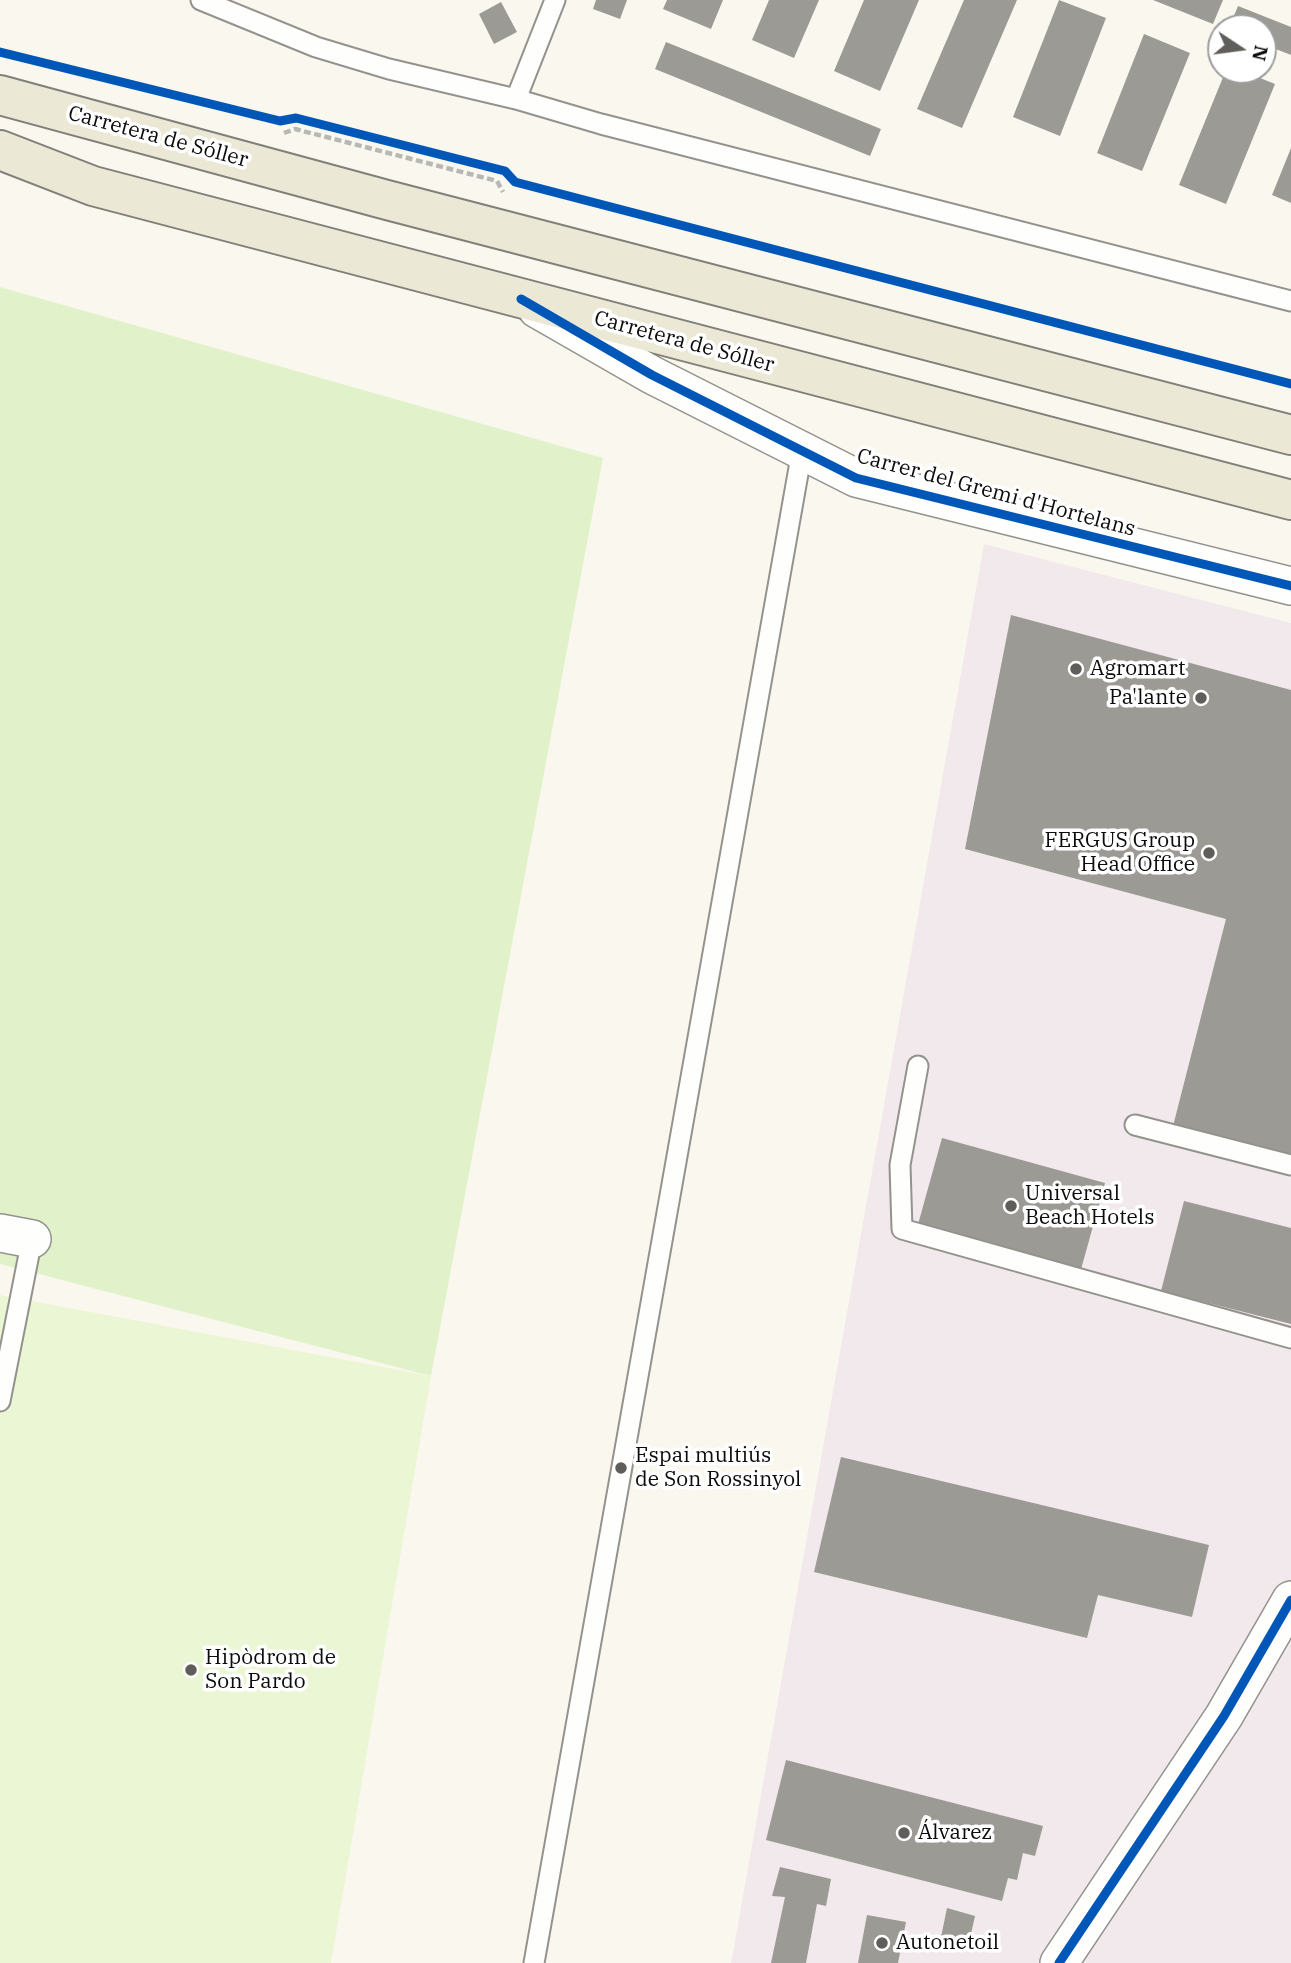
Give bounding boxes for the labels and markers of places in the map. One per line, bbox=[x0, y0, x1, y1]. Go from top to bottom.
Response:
place label: Agromart bbox=[1090, 656, 1185, 682]
marker: Agromart bbox=[1068, 661, 1084, 677]
place label: Pa'lante bbox=[1109, 685, 1187, 711]
marker: Pa'lante bbox=[1193, 690, 1209, 706]
place label: FERGUS Group Head Office bbox=[1045, 828, 1195, 878]
marker: FERGUS Group Head Office bbox=[1201, 845, 1217, 861]
place label: Universal Beach Hotels bbox=[1025, 1181, 1154, 1231]
marker: Universal Beach Hotels bbox=[1003, 1198, 1019, 1214]
place label: Espai multiús de Son Rossinyol bbox=[635, 1443, 801, 1493]
marker: Espai multiús de Son Rossinyol bbox=[613, 1460, 629, 1476]
place label: Hipòdrom de Son Pardo bbox=[205, 1645, 336, 1695]
marker: Hipòdrom de Son Pardo bbox=[183, 1662, 199, 1678]
place label: Álvarez bbox=[918, 1820, 992, 1846]
marker: Álvarez bbox=[896, 1825, 912, 1841]
place label: Autonetoil bbox=[896, 1930, 999, 1956]
marker: Autonetoil bbox=[874, 1935, 890, 1951]

